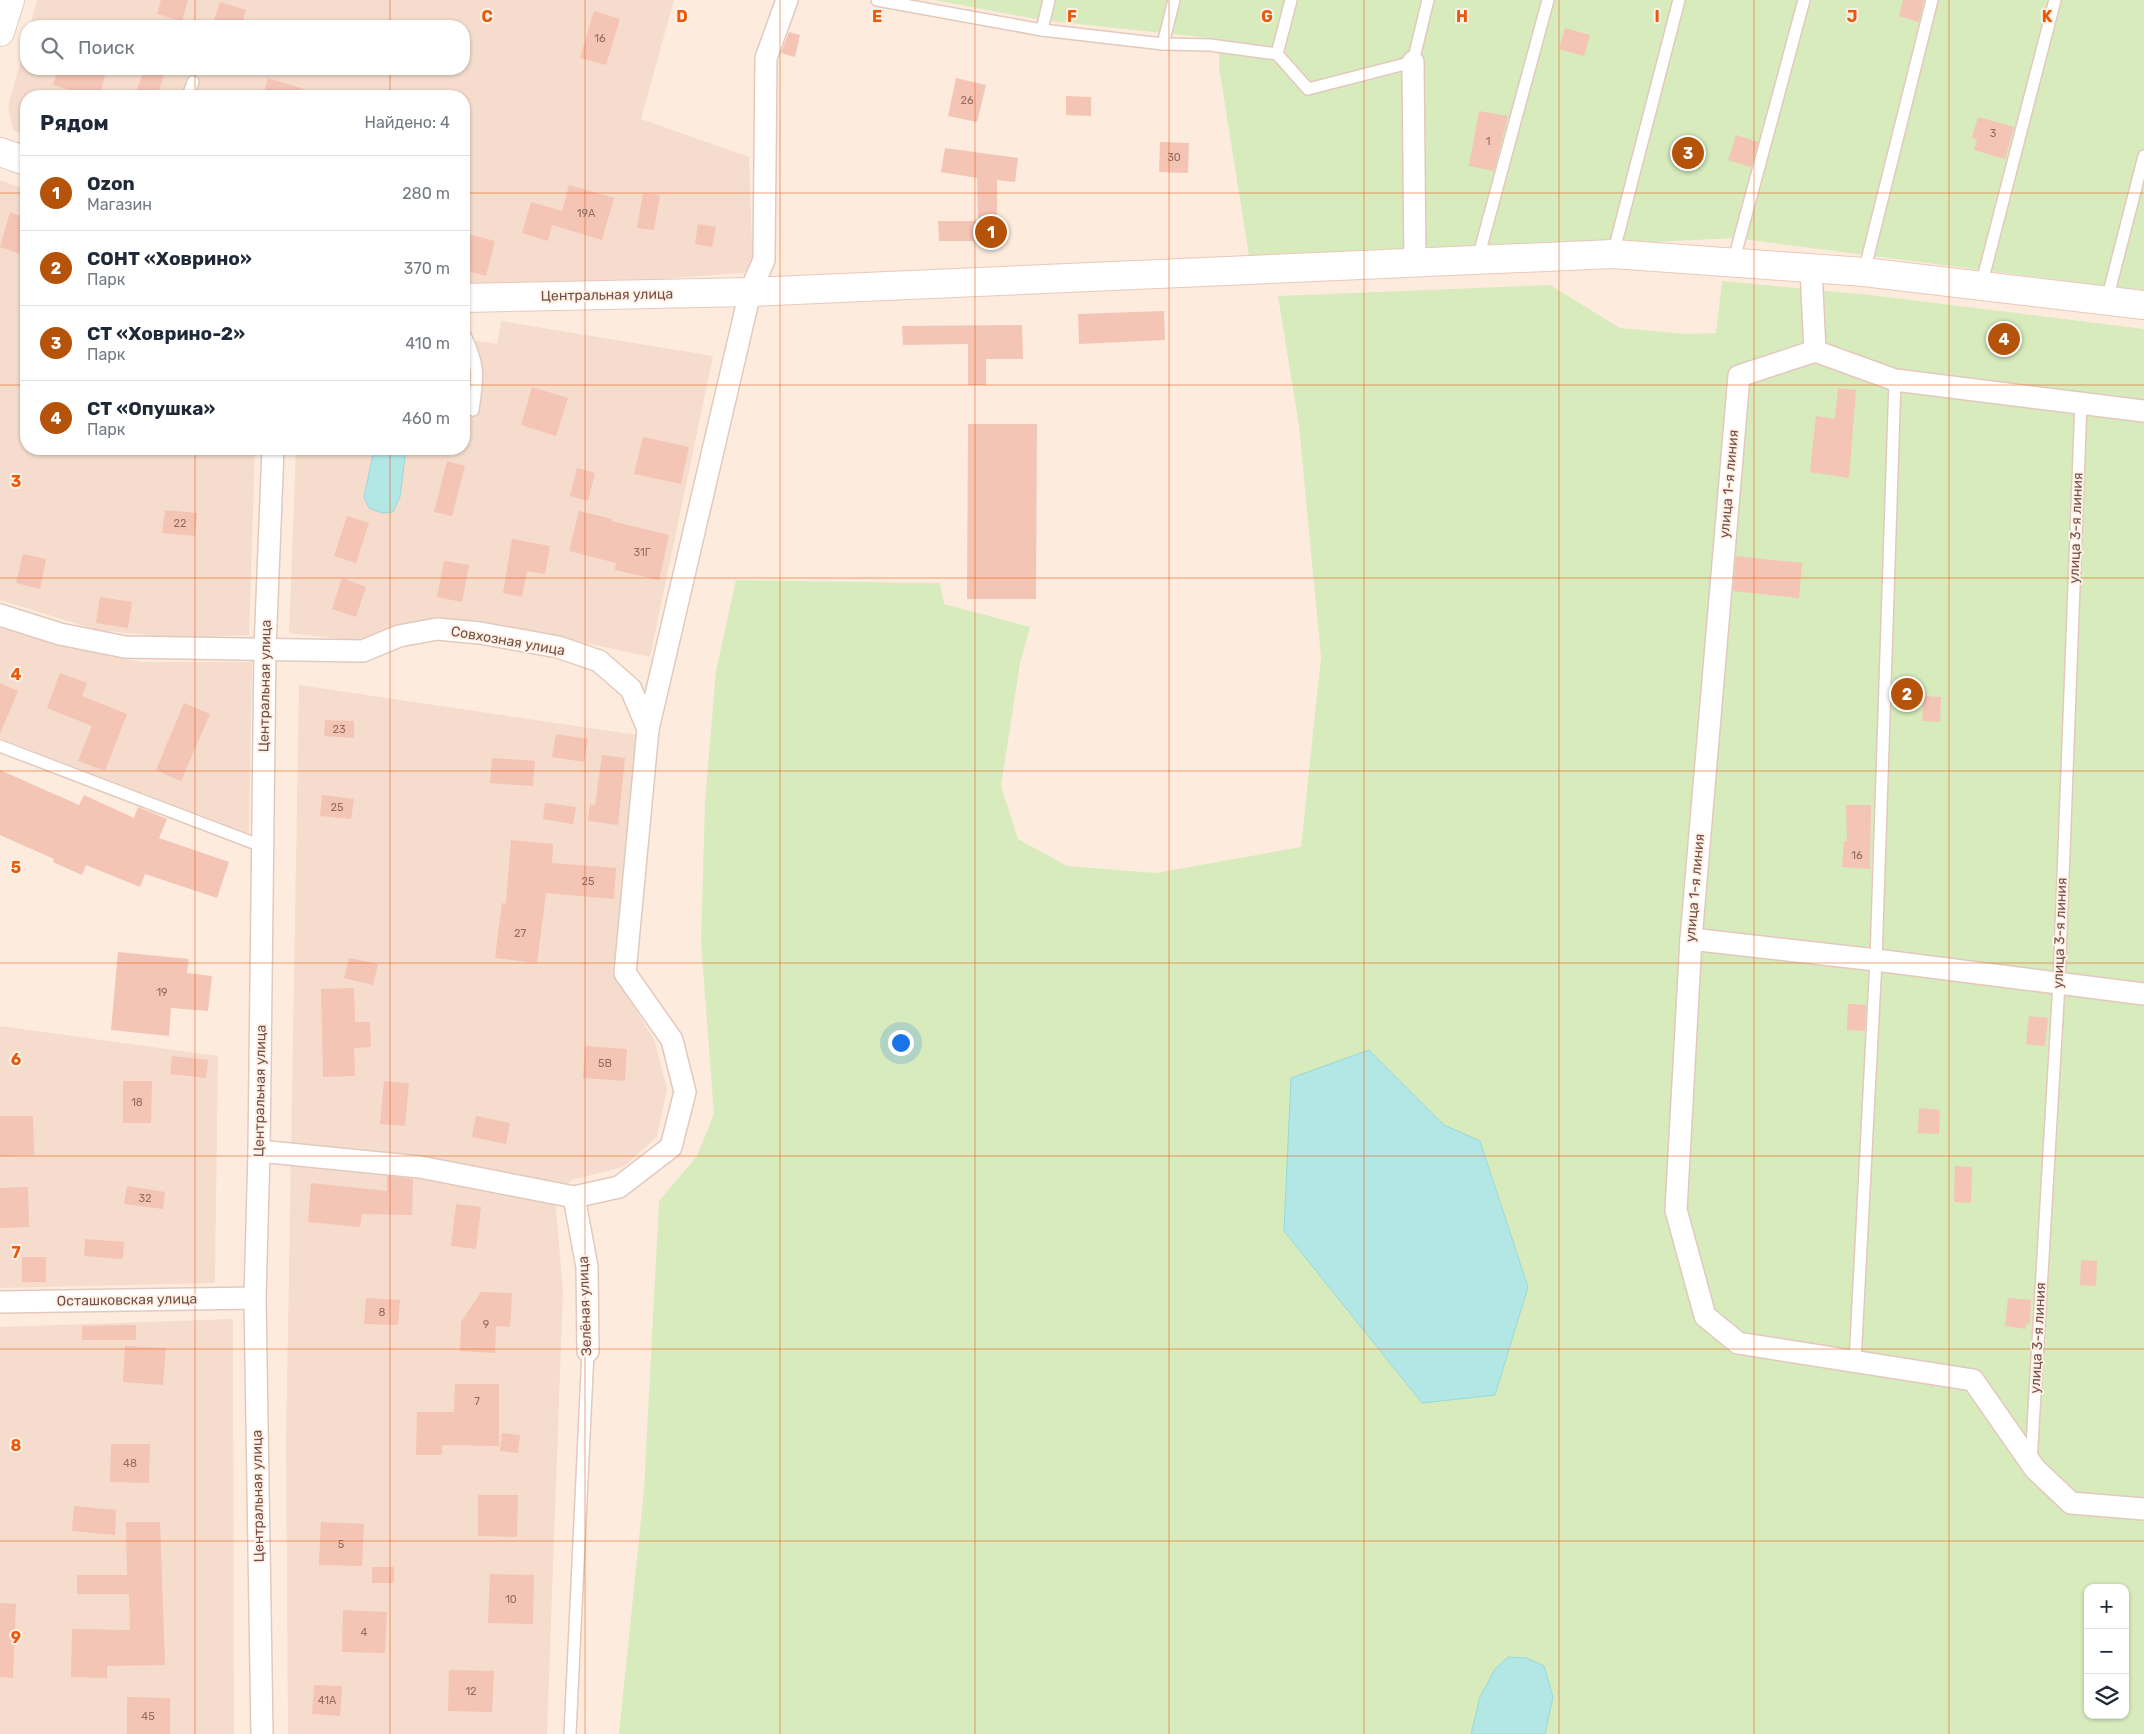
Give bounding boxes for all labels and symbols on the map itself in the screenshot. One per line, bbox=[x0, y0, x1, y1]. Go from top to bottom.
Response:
text: C bbox=[481, 7, 493, 26]
text: D bbox=[676, 7, 688, 26]
text: E bbox=[872, 7, 882, 26]
text: F bbox=[1067, 7, 1077, 26]
text: G bbox=[1261, 7, 1273, 26]
text: H bbox=[1456, 7, 1468, 26]
text: I bbox=[1654, 7, 1660, 26]
text: J bbox=[1847, 7, 1857, 26]
text: K bbox=[2042, 7, 2053, 26]
house number: 16 bbox=[594, 32, 606, 45]
house number: 26 bbox=[960, 94, 974, 107]
house number: 3 bbox=[1990, 127, 1997, 140]
pin: 3 bbox=[1672, 134, 1704, 172]
house number: 1 bbox=[1486, 135, 1490, 148]
house number: 30 bbox=[1167, 151, 1181, 164]
house number: 19А bbox=[577, 207, 596, 220]
pin: 1 bbox=[975, 213, 1007, 251]
street label: Центральная улица bbox=[541, 285, 673, 305]
pin: 4 bbox=[1988, 320, 2020, 358]
street label: улица 1-я линия bbox=[1716, 429, 1742, 539]
text: 3 bbox=[11, 472, 21, 491]
street label: улица 3-я линия bbox=[2066, 472, 2086, 584]
house number: 22 bbox=[174, 517, 186, 530]
house number: 31Г bbox=[634, 546, 651, 559]
street label: Центральная улица bbox=[255, 620, 275, 752]
street label: Совхозная улица bbox=[450, 623, 566, 659]
text: 4 bbox=[11, 665, 22, 684]
pin: 2 bbox=[1891, 675, 1923, 713]
house number: 23 bbox=[332, 723, 346, 736]
house number: 25 bbox=[331, 801, 344, 814]
street label: улица 1-я линия bbox=[1682, 833, 1708, 943]
house number: 16 bbox=[1851, 849, 1863, 862]
text: 5 bbox=[11, 858, 21, 877]
house number: 25 bbox=[582, 875, 595, 888]
street label: улица 3-я линия bbox=[2050, 877, 2070, 989]
house number: 27 bbox=[514, 927, 526, 940]
house number: 19 bbox=[156, 986, 168, 999]
street label: Центральная улица bbox=[250, 1025, 270, 1157]
your location bbox=[888, 1030, 914, 1056]
text: 6 bbox=[11, 1050, 21, 1069]
house number: 5В bbox=[598, 1057, 612, 1070]
house number: 18 bbox=[131, 1096, 143, 1109]
house number: 32 bbox=[138, 1192, 152, 1205]
text: 7 bbox=[11, 1243, 21, 1262]
street label: Зелёная улица bbox=[575, 1256, 595, 1356]
street label: улица 3-я линия bbox=[2027, 1282, 2049, 1394]
street label: Осташковская улица bbox=[57, 1290, 197, 1310]
house number: 8 bbox=[379, 1306, 386, 1319]
house number: 9 bbox=[483, 1318, 489, 1331]
house number: 7 bbox=[474, 1395, 480, 1408]
street label: Центральная улица bbox=[248, 1430, 268, 1562]
text: 8 bbox=[11, 1436, 22, 1455]
house number: 48 bbox=[123, 1457, 137, 1470]
house number: 5 bbox=[338, 1538, 345, 1551]
house number: 10 bbox=[505, 1593, 517, 1606]
house number: 4 bbox=[361, 1626, 368, 1639]
text: 9 bbox=[11, 1628, 21, 1647]
house number: 12 bbox=[465, 1685, 477, 1698]
house number: 41А bbox=[318, 1694, 337, 1707]
house number: 45 bbox=[141, 1710, 155, 1723]

